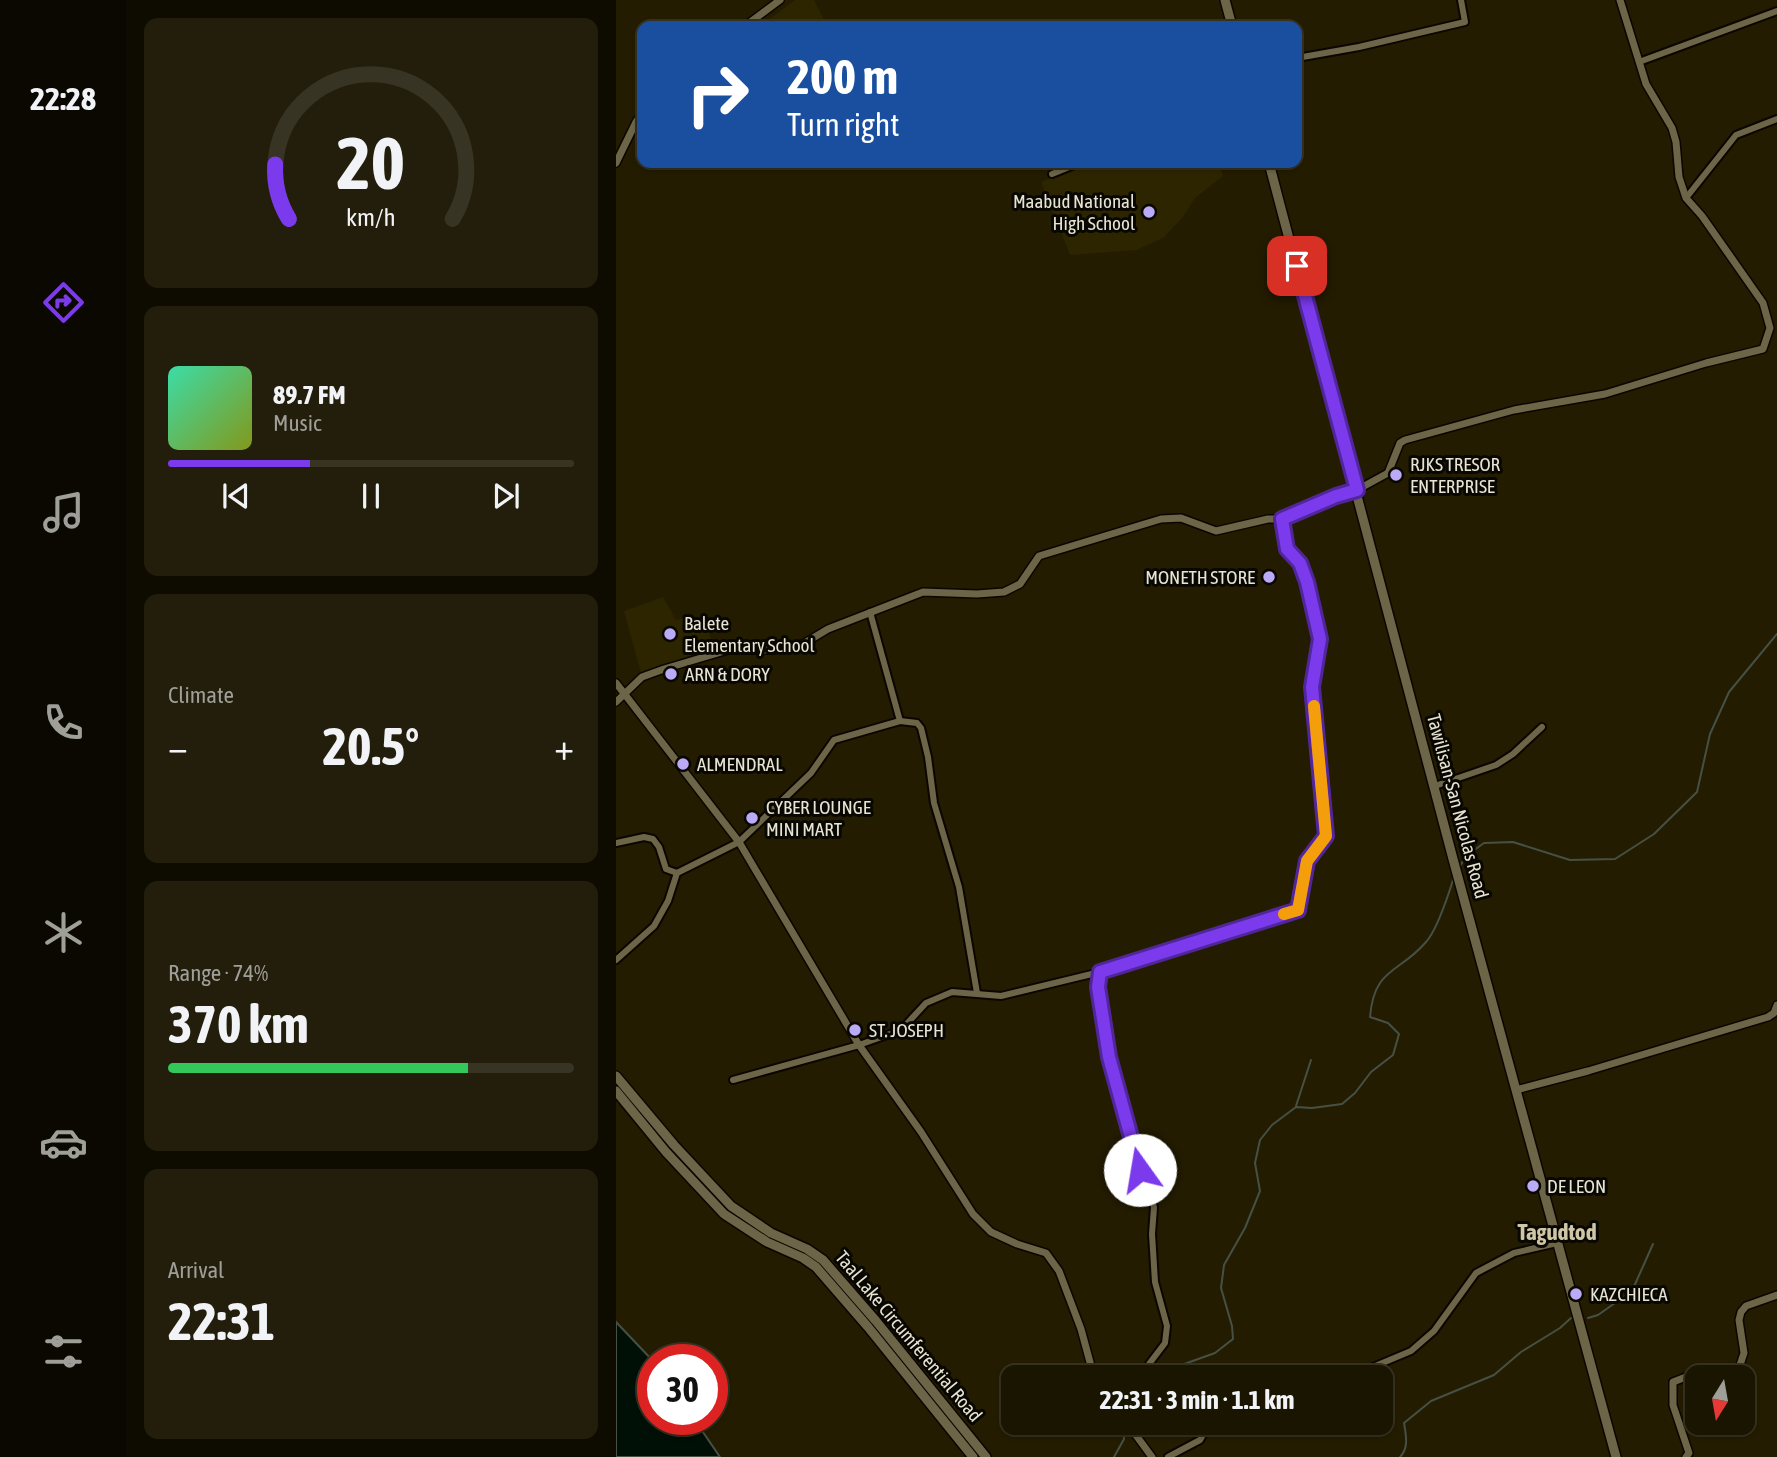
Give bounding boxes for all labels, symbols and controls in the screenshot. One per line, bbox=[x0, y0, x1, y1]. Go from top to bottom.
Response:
text: 200 m bbox=[787, 48, 898, 104]
icon: right bbox=[672, 49, 763, 140]
text: 22:28 bbox=[30, 80, 96, 117]
text: Turn right bbox=[787, 106, 900, 143]
text: 20 bbox=[337, 121, 405, 204]
place label: Maabud National High School bbox=[1013, 190, 1135, 234]
text: km/h bbox=[346, 203, 396, 231]
marker: Maabud National High School bbox=[1141, 204, 1157, 220]
pin bbox=[1267, 236, 1327, 296]
icon: arrive bbox=[1278, 247, 1316, 285]
icon: directions bbox=[39, 278, 88, 327]
text: 89.7 FM bbox=[273, 380, 346, 410]
text: Music bbox=[273, 410, 321, 436]
place label: RJKS TRESOR ENTERPRISE bbox=[1410, 453, 1500, 497]
marker: RJKS TRESOR ENTERPRISE bbox=[1388, 467, 1404, 483]
icon: previous bbox=[217, 477, 255, 515]
icon: pause bbox=[352, 477, 390, 515]
icon: next bbox=[487, 477, 525, 515]
icon: music bbox=[39, 488, 88, 537]
place label: MONETH STORE bbox=[1145, 566, 1255, 588]
marker: MONETH STORE bbox=[1261, 569, 1277, 585]
place label: Balete Elementary School bbox=[684, 612, 815, 656]
marker: Balete Elementary School bbox=[662, 626, 678, 642]
place label: ARN & DORY bbox=[685, 663, 770, 685]
marker: ARN & DORY bbox=[663, 666, 679, 682]
text: Climate bbox=[168, 682, 234, 708]
icon: phone bbox=[39, 698, 88, 747]
street label: Tawilisan-San Nicolas Road bbox=[1423, 711, 1493, 901]
text: 20.5° bbox=[323, 716, 419, 776]
text: − bbox=[168, 725, 188, 768]
text: + bbox=[554, 725, 574, 768]
place label: ALMENDRAL bbox=[697, 753, 783, 775]
marker: ALMENDRAL bbox=[675, 756, 691, 772]
place label: CYBER LOUNGE MINI MART bbox=[766, 796, 871, 840]
marker: CYBER LOUNGE MINI MART bbox=[744, 810, 760, 826]
icon: climate bbox=[39, 908, 88, 957]
text: Range · 74% bbox=[168, 960, 268, 986]
text: 370 km bbox=[168, 994, 309, 1054]
place label: ST. JOSEPH bbox=[869, 1019, 944, 1041]
marker: ST. JOSEPH bbox=[847, 1022, 863, 1038]
icon: car bbox=[39, 1118, 88, 1167]
position arrow bbox=[1103, 1133, 1177, 1207]
place label: DE LEON bbox=[1547, 1175, 1606, 1197]
marker: DE LEON bbox=[1525, 1178, 1541, 1194]
district label: Tagudtod bbox=[1517, 1219, 1597, 1245]
street label: Taal Lake Circumferential Road bbox=[831, 1246, 987, 1426]
text: Arrival bbox=[168, 1257, 224, 1283]
place label: KAZCHIECA bbox=[1590, 1283, 1668, 1305]
marker: KAZCHIECA bbox=[1568, 1286, 1584, 1302]
text: 22:31 bbox=[168, 1291, 275, 1351]
icon: filters bbox=[39, 1327, 88, 1376]
speed limit sign: 30 bbox=[637, 1344, 728, 1435]
north arrow bbox=[1685, 1365, 1755, 1435]
map controls bbox=[1685, 1365, 1755, 1435]
text: 22:31 · 3 min · 1.1 km bbox=[1100, 1385, 1294, 1415]

